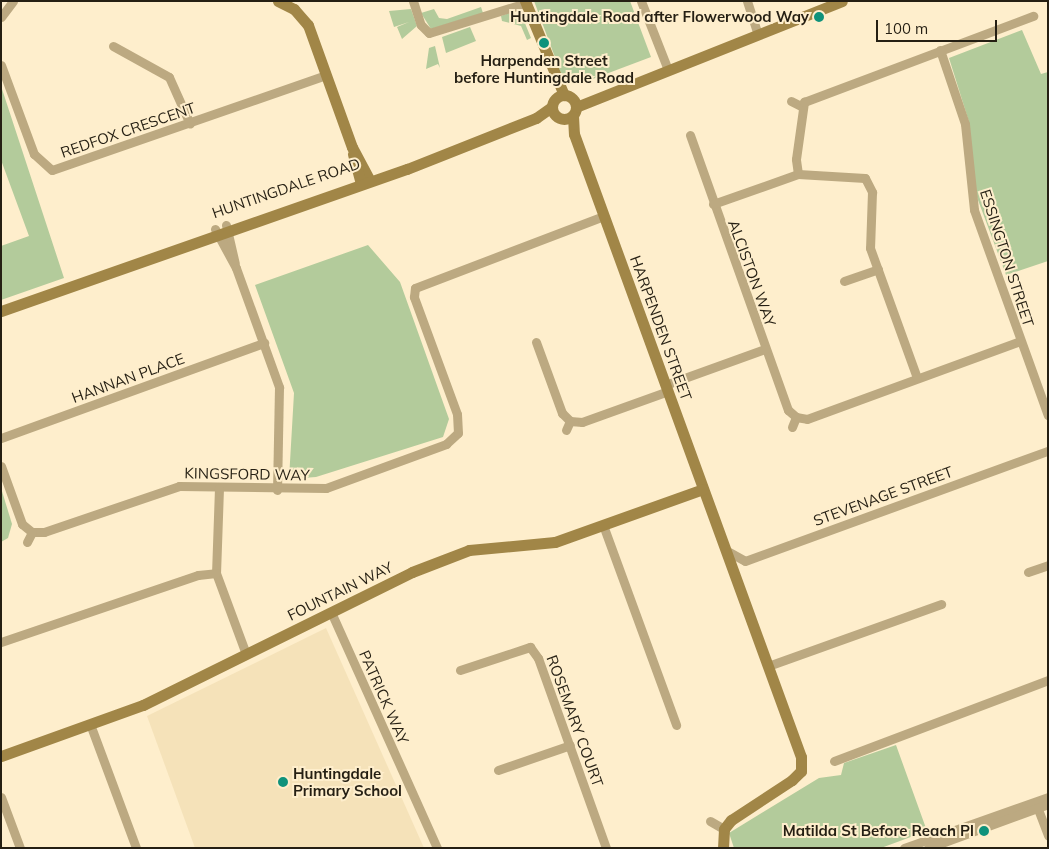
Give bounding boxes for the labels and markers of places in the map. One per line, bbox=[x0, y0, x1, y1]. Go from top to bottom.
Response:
place label: Huntingdale Road after Flowerwood Way bbox=[510, 8, 809, 26]
marker: Huntingdale Road after Flowerwood Way bbox=[813, 11, 825, 23]
marker: Harpenden Street before Huntingdale Road bbox=[538, 37, 550, 49]
place label: Harpenden Street before Huntingdale Road bbox=[454, 51, 634, 86]
place label: Huntingdale Primary School bbox=[293, 764, 402, 799]
marker: Huntingdale Primary School bbox=[277, 776, 289, 788]
place label: Matilda St Before Reach Pl bbox=[783, 822, 974, 840]
marker: Matilda St Before Reach Pl bbox=[978, 825, 990, 837]

